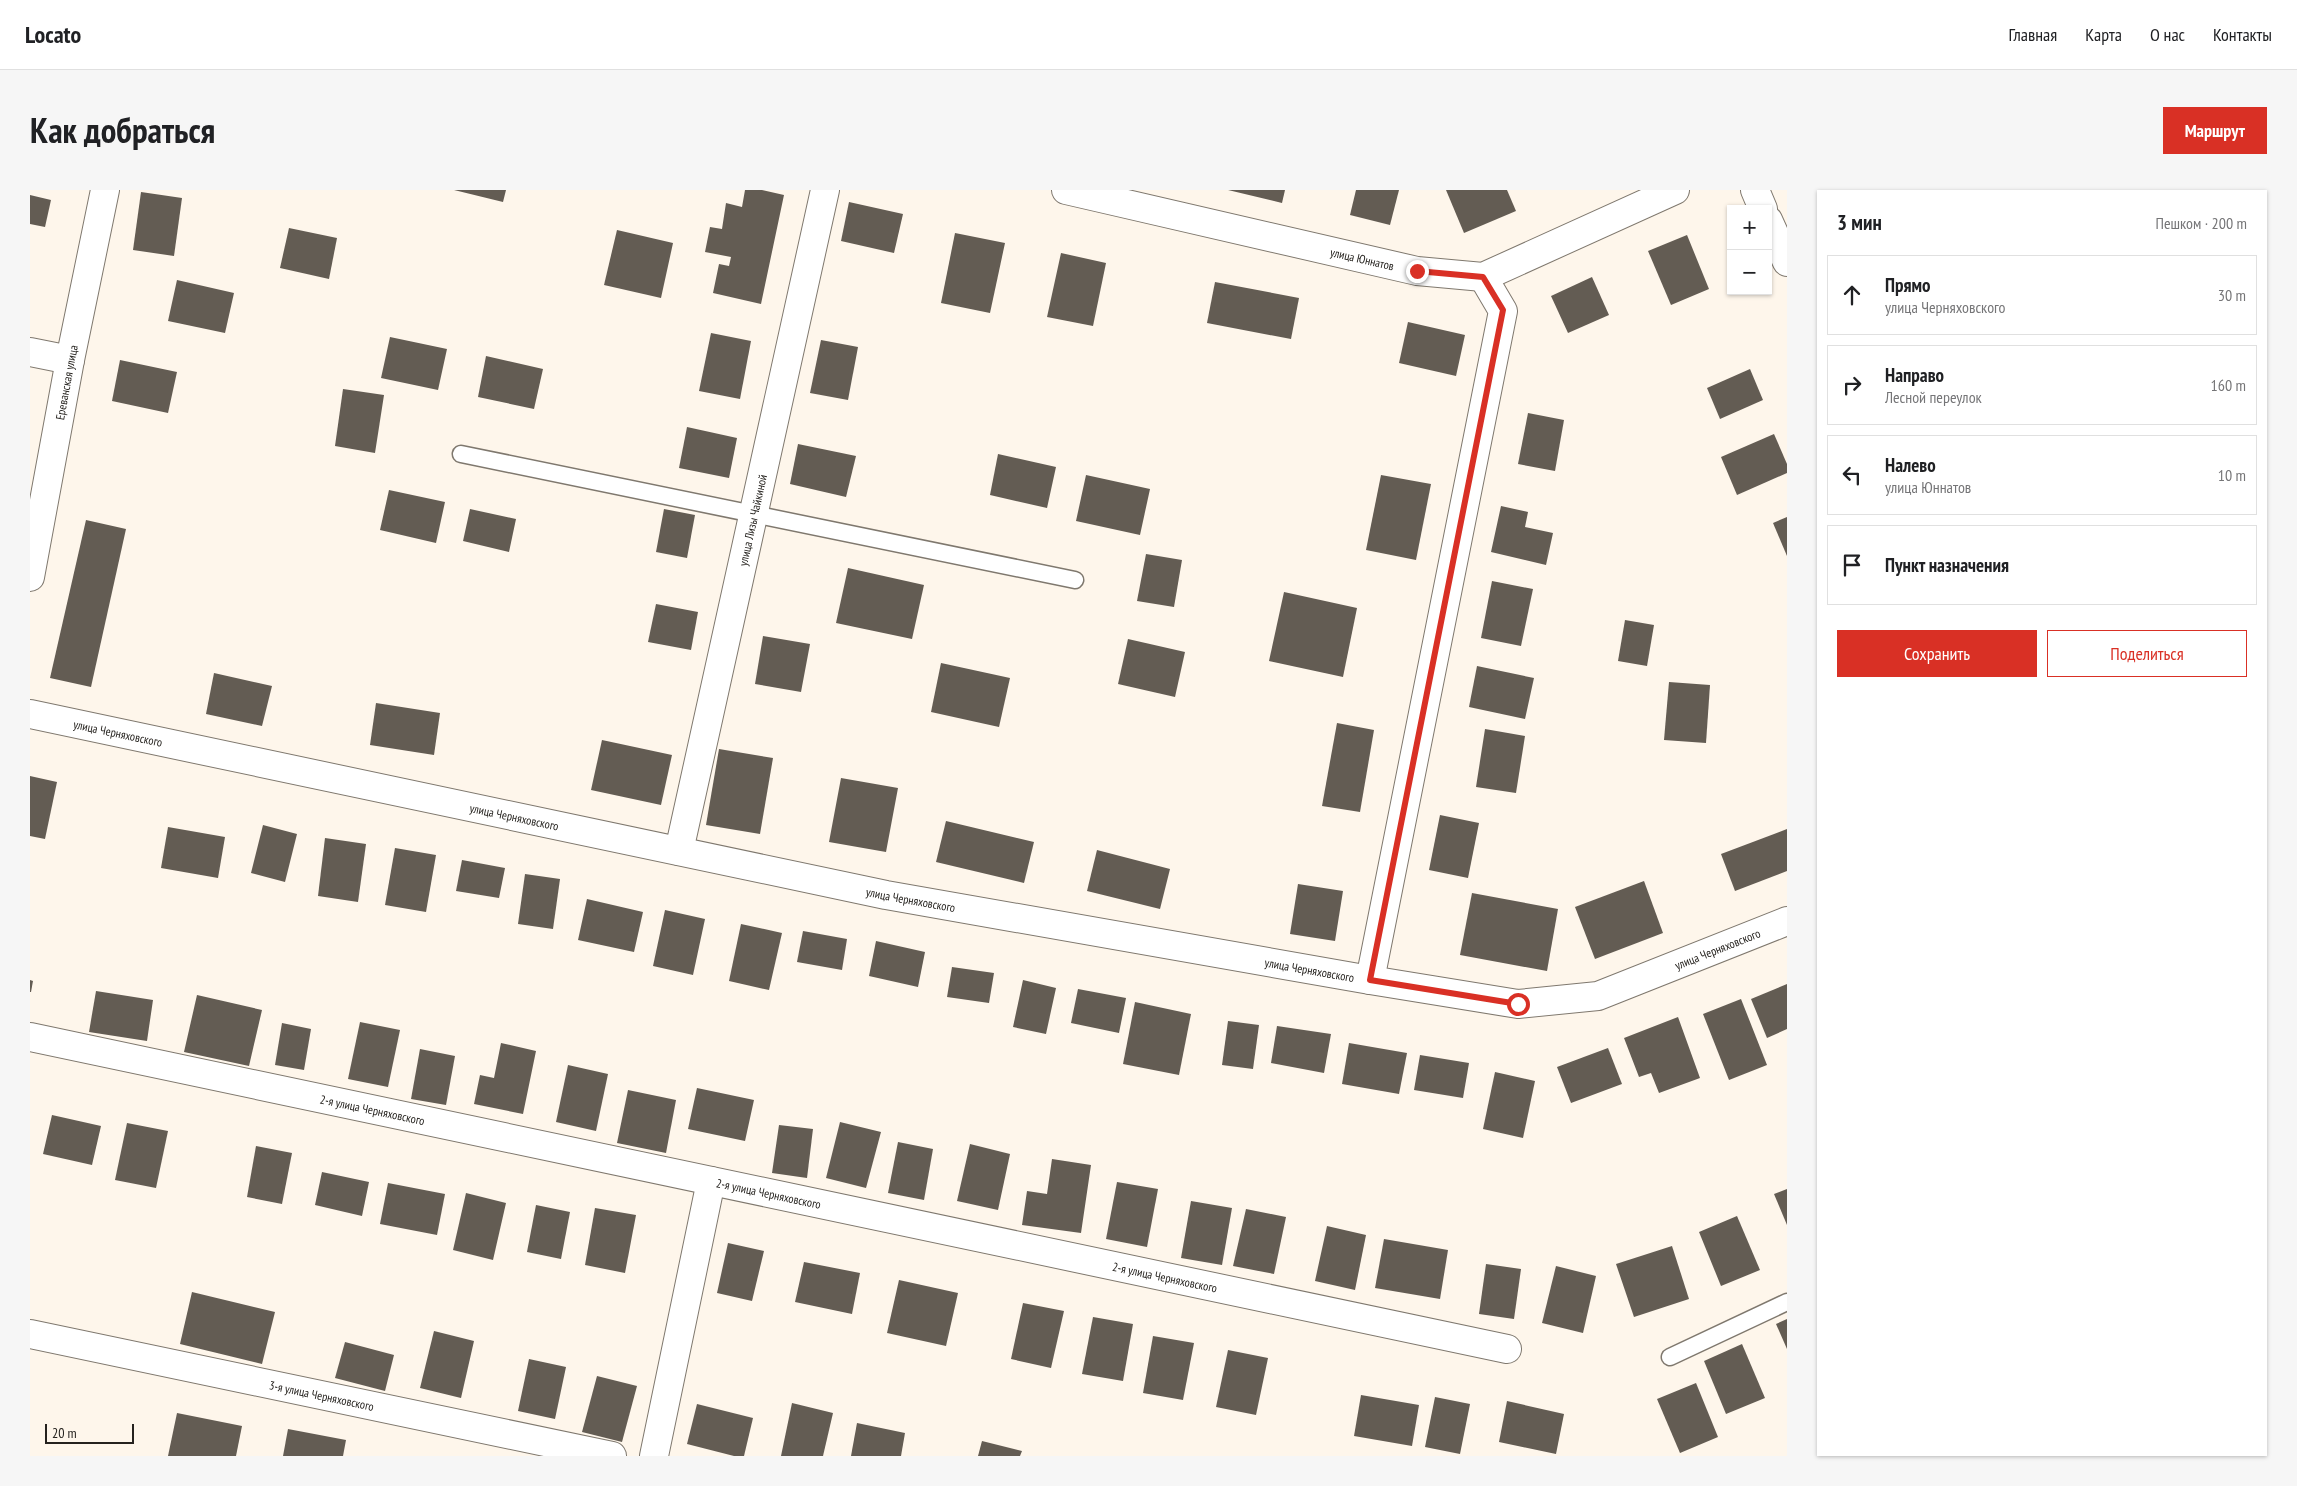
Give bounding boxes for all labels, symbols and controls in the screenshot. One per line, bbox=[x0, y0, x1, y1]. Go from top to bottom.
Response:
text: Locato bbox=[25, 19, 81, 50]
text: Главная bbox=[2009, 23, 2057, 46]
text: Карта bbox=[2085, 23, 2122, 46]
text: О нас bbox=[2150, 23, 2185, 46]
text: Контакты bbox=[2213, 23, 2272, 46]
text: Как добраться bbox=[30, 107, 215, 153]
button: Маршрут bbox=[2163, 107, 2267, 154]
map controls bbox=[1727, 205, 1772, 295]
button: + bbox=[1727, 205, 1772, 250]
text: 3 мин bbox=[1837, 209, 1882, 236]
text: Пешком · 200 m bbox=[2156, 213, 2247, 233]
street label: улица Юннатов bbox=[1329, 244, 1396, 273]
button: − bbox=[1727, 250, 1772, 295]
route end bbox=[1406, 260, 1429, 283]
text: Прямо bbox=[1885, 273, 1930, 297]
icon: ahead bbox=[1838, 281, 1866, 309]
text: 30 m bbox=[2218, 285, 2246, 305]
text: улица Черняховского bbox=[1885, 297, 2006, 317]
street label: Ереванская улица bbox=[52, 343, 80, 421]
text: Направо bbox=[1885, 363, 1944, 387]
icon: right bbox=[1838, 371, 1866, 399]
text: 160 m bbox=[2211, 375, 2246, 395]
text: Лесной переулок bbox=[1885, 387, 1982, 407]
text: Налево bbox=[1885, 453, 1936, 477]
icon: left bbox=[1838, 461, 1866, 489]
text: 10 m bbox=[2218, 465, 2246, 485]
street label: улица Лизы Чайкиной bbox=[735, 473, 770, 567]
text: улица Юннатов bbox=[1885, 477, 1971, 497]
icon: arrive bbox=[1838, 551, 1866, 579]
text: Пункт назначения bbox=[1885, 553, 2009, 577]
button: Сохранить bbox=[1837, 630, 2037, 677]
button: Поделиться bbox=[2047, 630, 2247, 677]
street label: улица Черняховского bbox=[72, 716, 164, 749]
street label: улица Черняховского bbox=[468, 800, 560, 833]
street label: улица Черняховского bbox=[865, 883, 957, 915]
street label: улица Черняховского bbox=[1672, 925, 1762, 972]
street label: улица Черняховского bbox=[1264, 954, 1355, 985]
route start bbox=[1507, 993, 1530, 1016]
street label: 2-я улица Черняховского bbox=[319, 1091, 426, 1128]
street label: 2-я улица Черняховского bbox=[715, 1175, 822, 1211]
street label: 2-я улица Черняховского bbox=[1111, 1258, 1219, 1295]
street label: 3-я улица Черняховского bbox=[268, 1377, 375, 1413]
scale bar bbox=[45, 1421, 134, 1444]
text: 20 m bbox=[52, 1424, 77, 1442]

